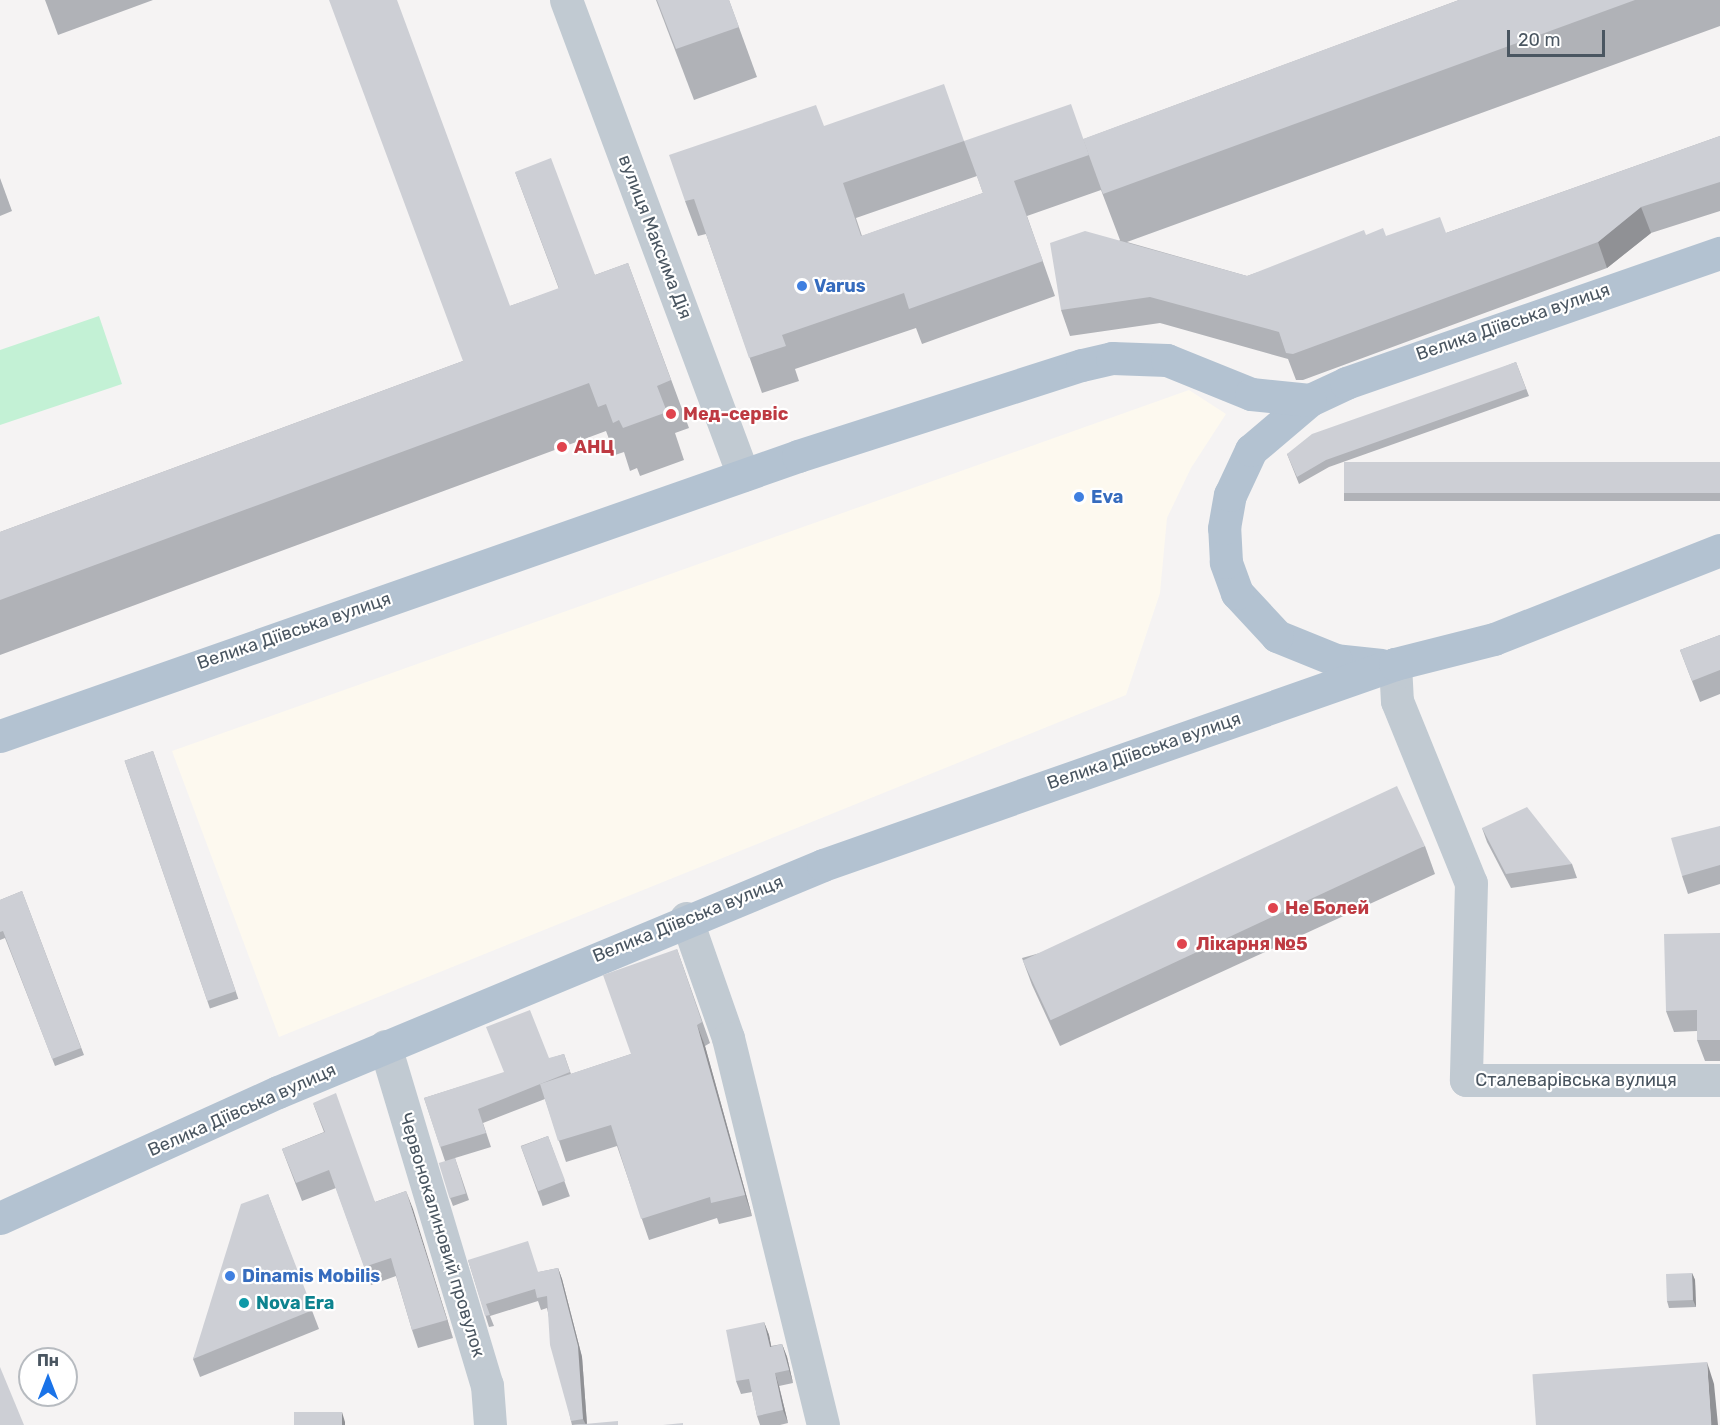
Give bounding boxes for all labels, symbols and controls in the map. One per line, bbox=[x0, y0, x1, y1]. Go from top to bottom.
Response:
scale bar bbox=[1510, 18, 1608, 56]
text: 20 m bbox=[1518, 29, 1560, 51]
street label: вулиця Максима Дія bbox=[614, 152, 696, 322]
place label: Varus bbox=[814, 275, 866, 297]
marker: Varus bbox=[795, 279, 809, 293]
street label: Велика Діївська вулиця bbox=[1413, 279, 1613, 365]
place label: Мед-сервіс bbox=[683, 403, 788, 425]
marker: Мед-сервіс bbox=[664, 407, 678, 421]
place label: АНЦ bbox=[574, 436, 614, 458]
marker: АНЦ bbox=[555, 440, 569, 454]
place label: Eva bbox=[1091, 486, 1123, 508]
marker: Eva bbox=[1072, 490, 1086, 504]
street label: Велика Діївська вулиця bbox=[194, 588, 394, 674]
street label: Велика Діївська вулиця bbox=[1044, 708, 1244, 794]
street label: Велика Діївська вулиця bbox=[590, 871, 786, 967]
place label: Не Болей bbox=[1285, 897, 1369, 919]
marker: Не Болей bbox=[1266, 901, 1280, 915]
place label: Лікарня №5 bbox=[1196, 933, 1308, 955]
marker: Лікарня №5 bbox=[1173, 935, 1191, 953]
street label: Велика Діївська вулиця bbox=[145, 1059, 339, 1161]
street label: Сталеварівська вулиця bbox=[1475, 1069, 1677, 1091]
street label: Червонокалиновий провулок bbox=[394, 1110, 490, 1360]
place label: Dinamis Mobilis bbox=[242, 1265, 380, 1287]
marker: Dinamis Mobilis bbox=[223, 1269, 237, 1283]
place label: Nova Era bbox=[256, 1292, 334, 1314]
marker: Nova Era bbox=[237, 1296, 251, 1310]
north arrow bbox=[18, 1347, 78, 1407]
text: Пн bbox=[37, 1351, 59, 1370]

